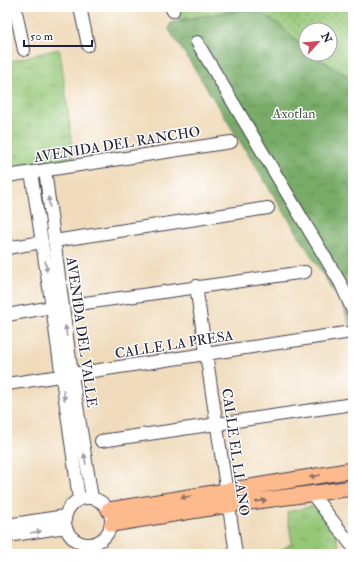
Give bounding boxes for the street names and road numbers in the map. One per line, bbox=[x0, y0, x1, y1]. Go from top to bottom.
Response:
street label: AVENIDA DEL RANCHO bbox=[32, 123, 201, 166]
street label: AVENIDA DEL VALLE bbox=[62, 255, 101, 409]
street label: CALLE LA PRESA bbox=[114, 327, 235, 362]
street label: CALLE EL LLANO bbox=[218, 387, 253, 517]

